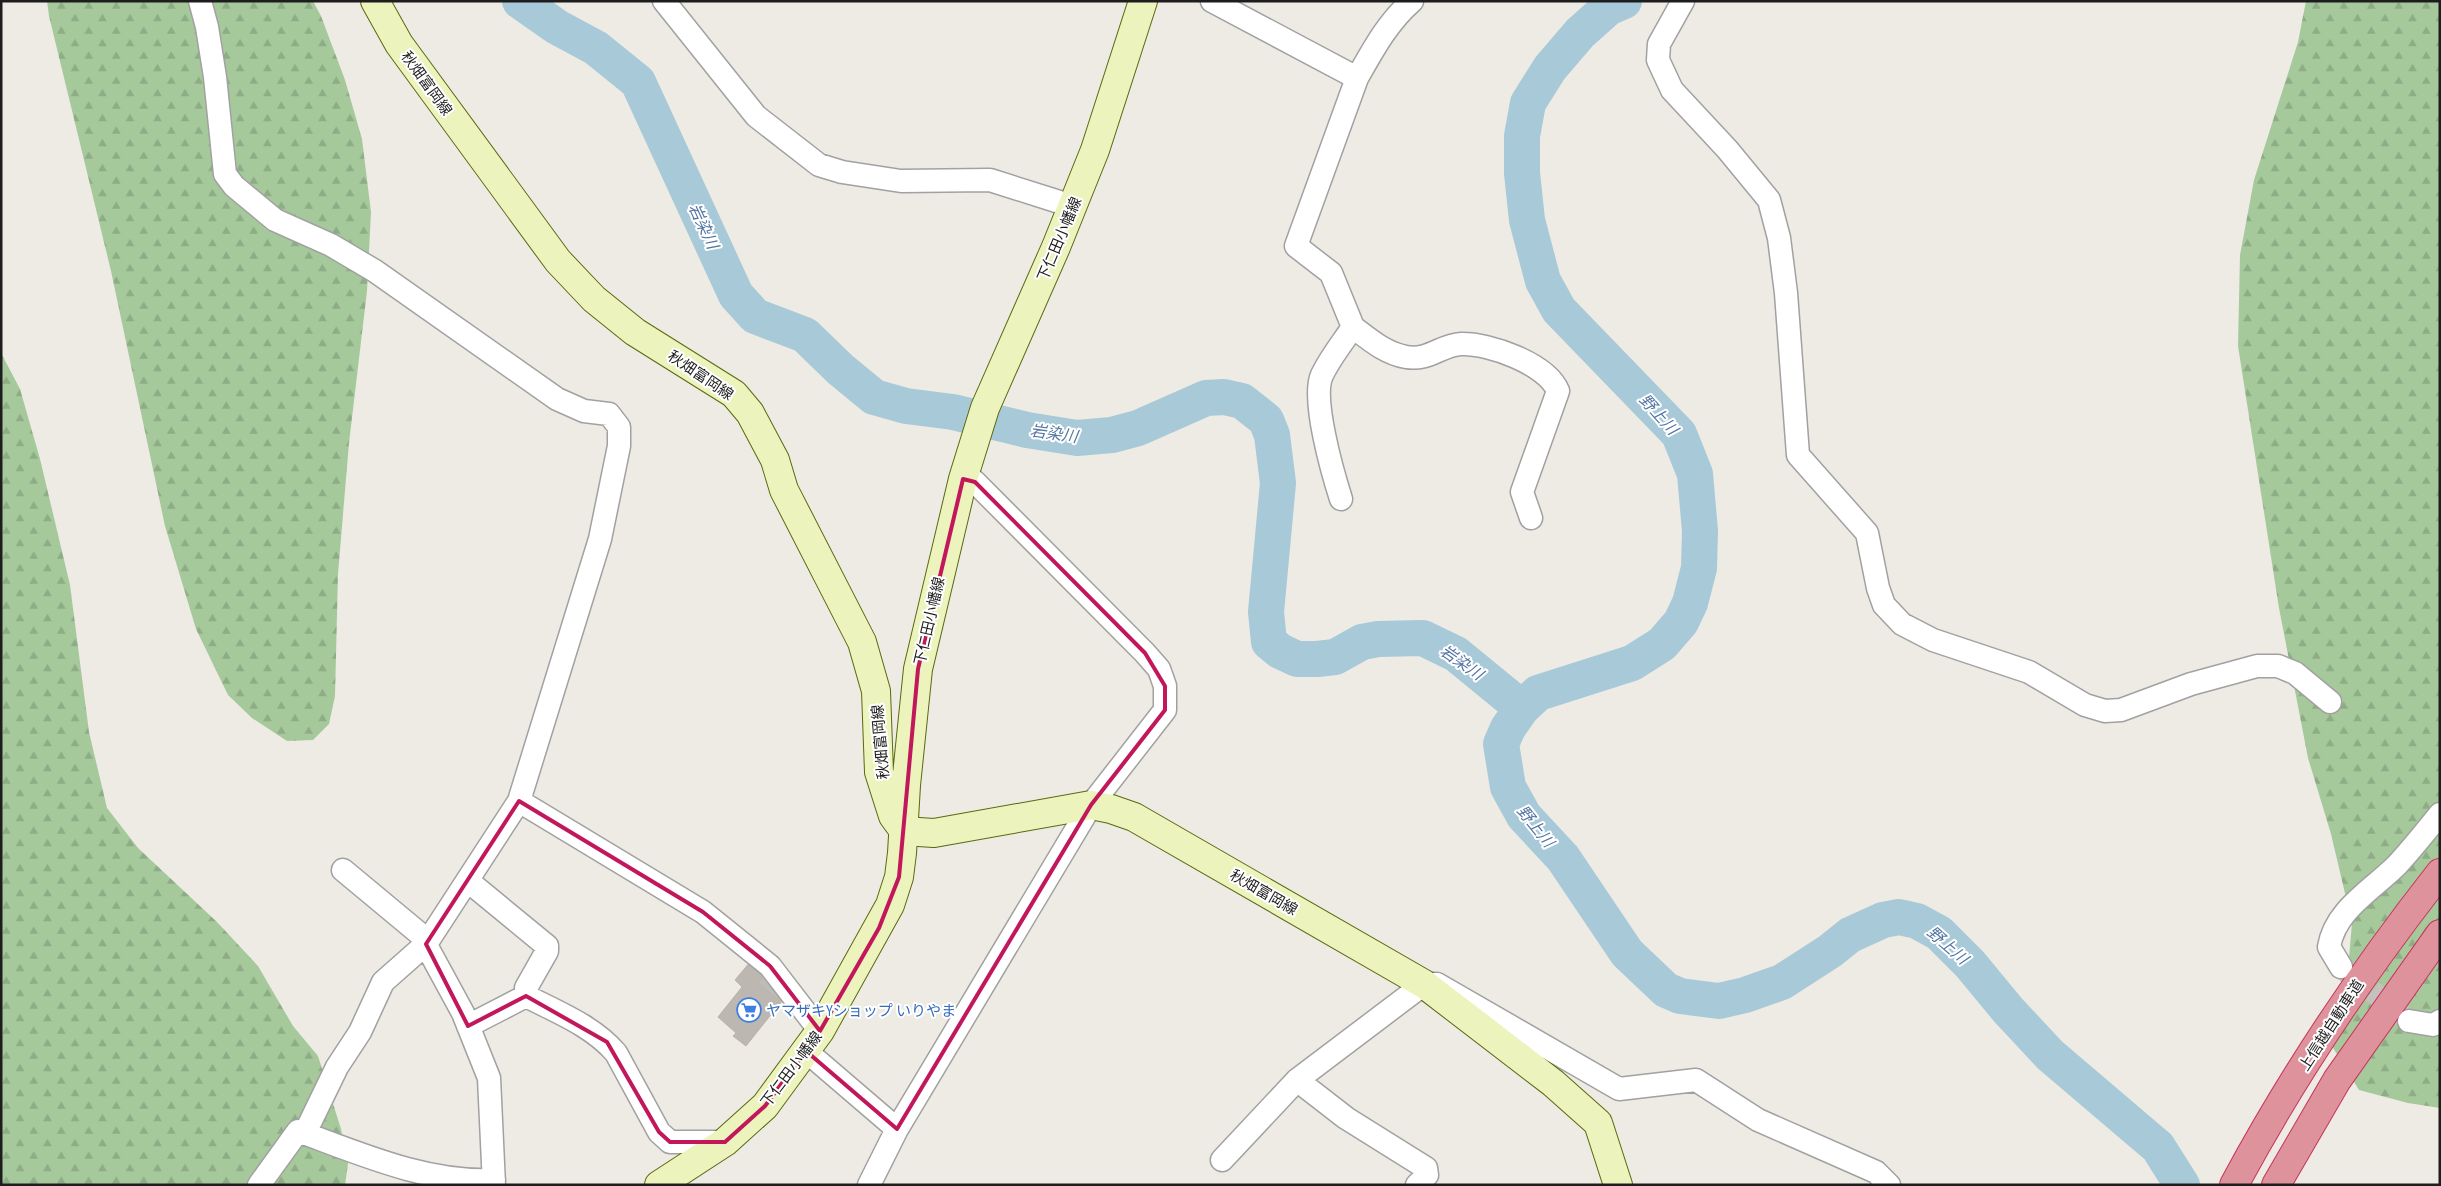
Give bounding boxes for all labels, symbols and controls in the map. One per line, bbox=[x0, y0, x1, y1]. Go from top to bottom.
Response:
street label: 秋畑富岡線 bbox=[397, 47, 457, 119]
street label: 下仁田小幡線 bbox=[1033, 194, 1085, 284]
water label: 岩染川 bbox=[685, 200, 724, 254]
street label: 秋畑富岡線 bbox=[665, 346, 737, 404]
water label: 野上川 bbox=[1636, 389, 1684, 440]
water label: 岩染川 bbox=[1029, 420, 1081, 447]
street label: 下仁田小幡線 bbox=[910, 575, 948, 667]
water label: 岩染川 bbox=[1437, 640, 1489, 685]
street label: 秋畑富岡線 bbox=[867, 704, 893, 780]
water label: 野上川 bbox=[1513, 801, 1560, 852]
street label: 秋畑富岡線 bbox=[1227, 865, 1301, 919]
water label: 野上川 bbox=[1923, 922, 1974, 970]
street label: 上信越自動車道 bbox=[2294, 976, 2368, 1074]
supermarket icon: ヤマザキYショップ いりやま bbox=[736, 997, 762, 1023]
place label: ヤマザキYショップ いりやま bbox=[766, 1001, 956, 1020]
street label: 下仁田小幡線 bbox=[756, 1027, 826, 1111]

